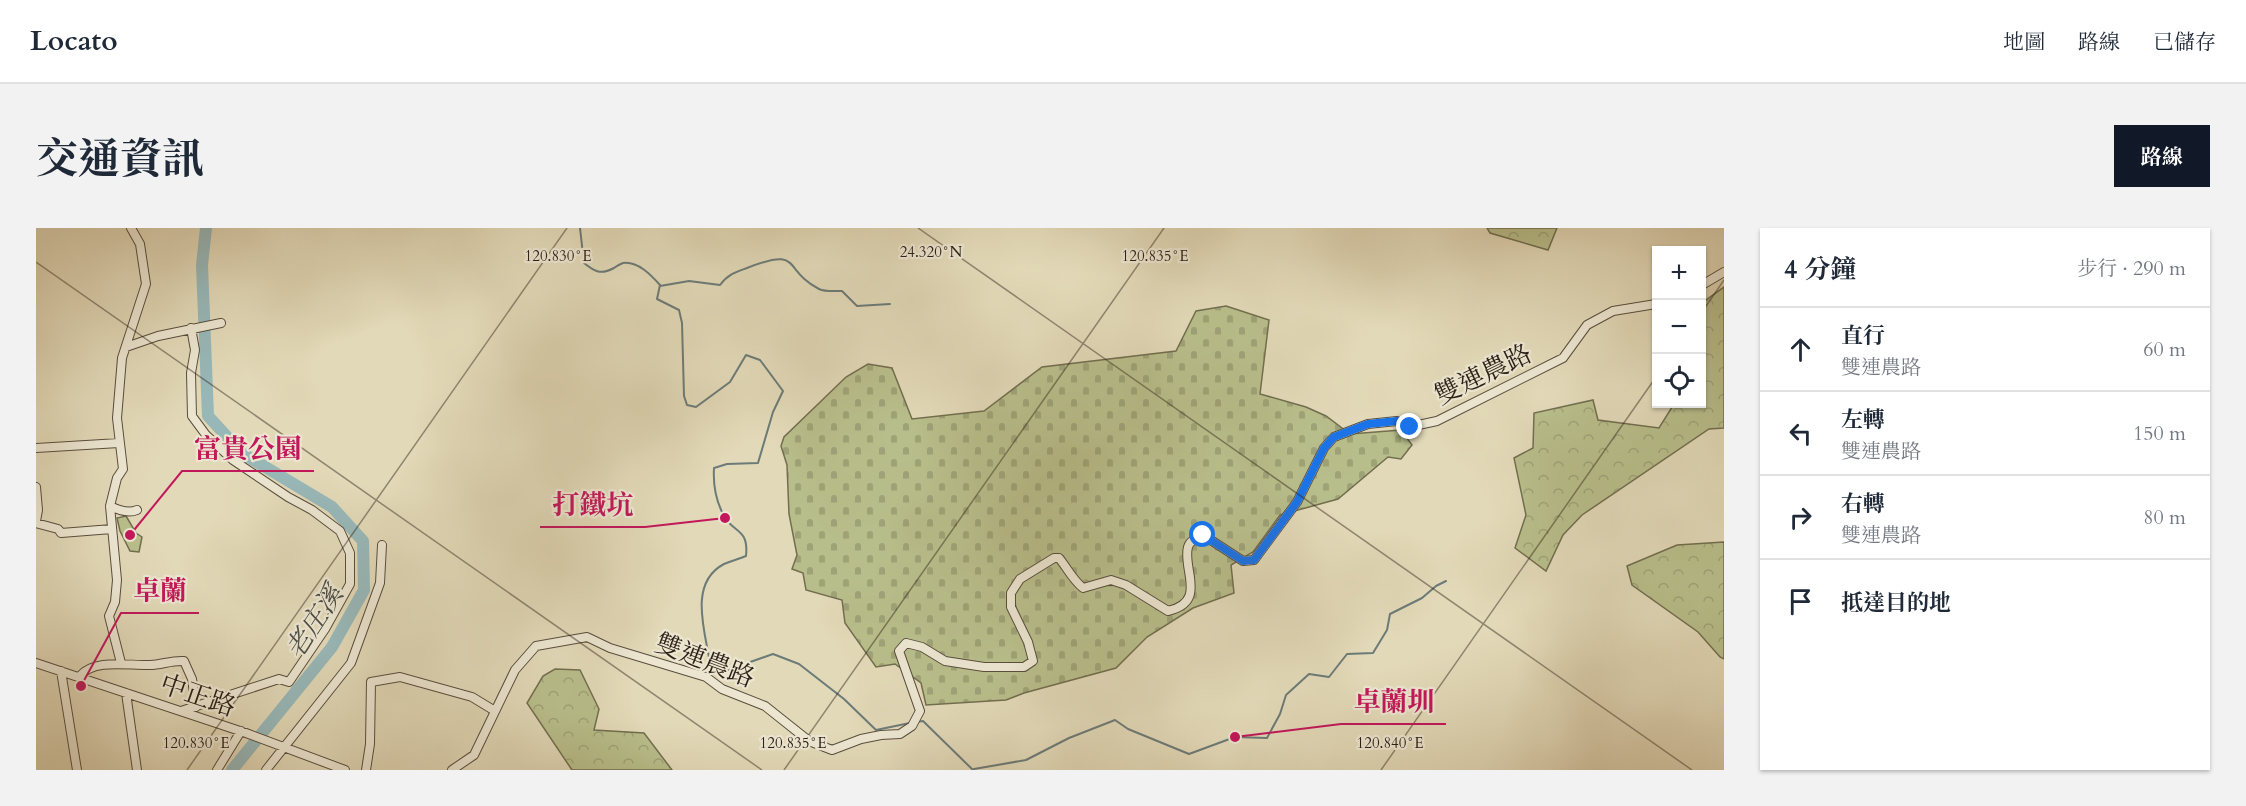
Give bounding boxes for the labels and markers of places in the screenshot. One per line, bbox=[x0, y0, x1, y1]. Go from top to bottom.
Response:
callout: 富貴公園 bbox=[182, 426, 314, 471]
callout: 打鐵坑 bbox=[540, 482, 645, 527]
callout: 卓蘭 bbox=[121, 568, 199, 613]
callout: 卓蘭圳 bbox=[1341, 679, 1446, 724]

